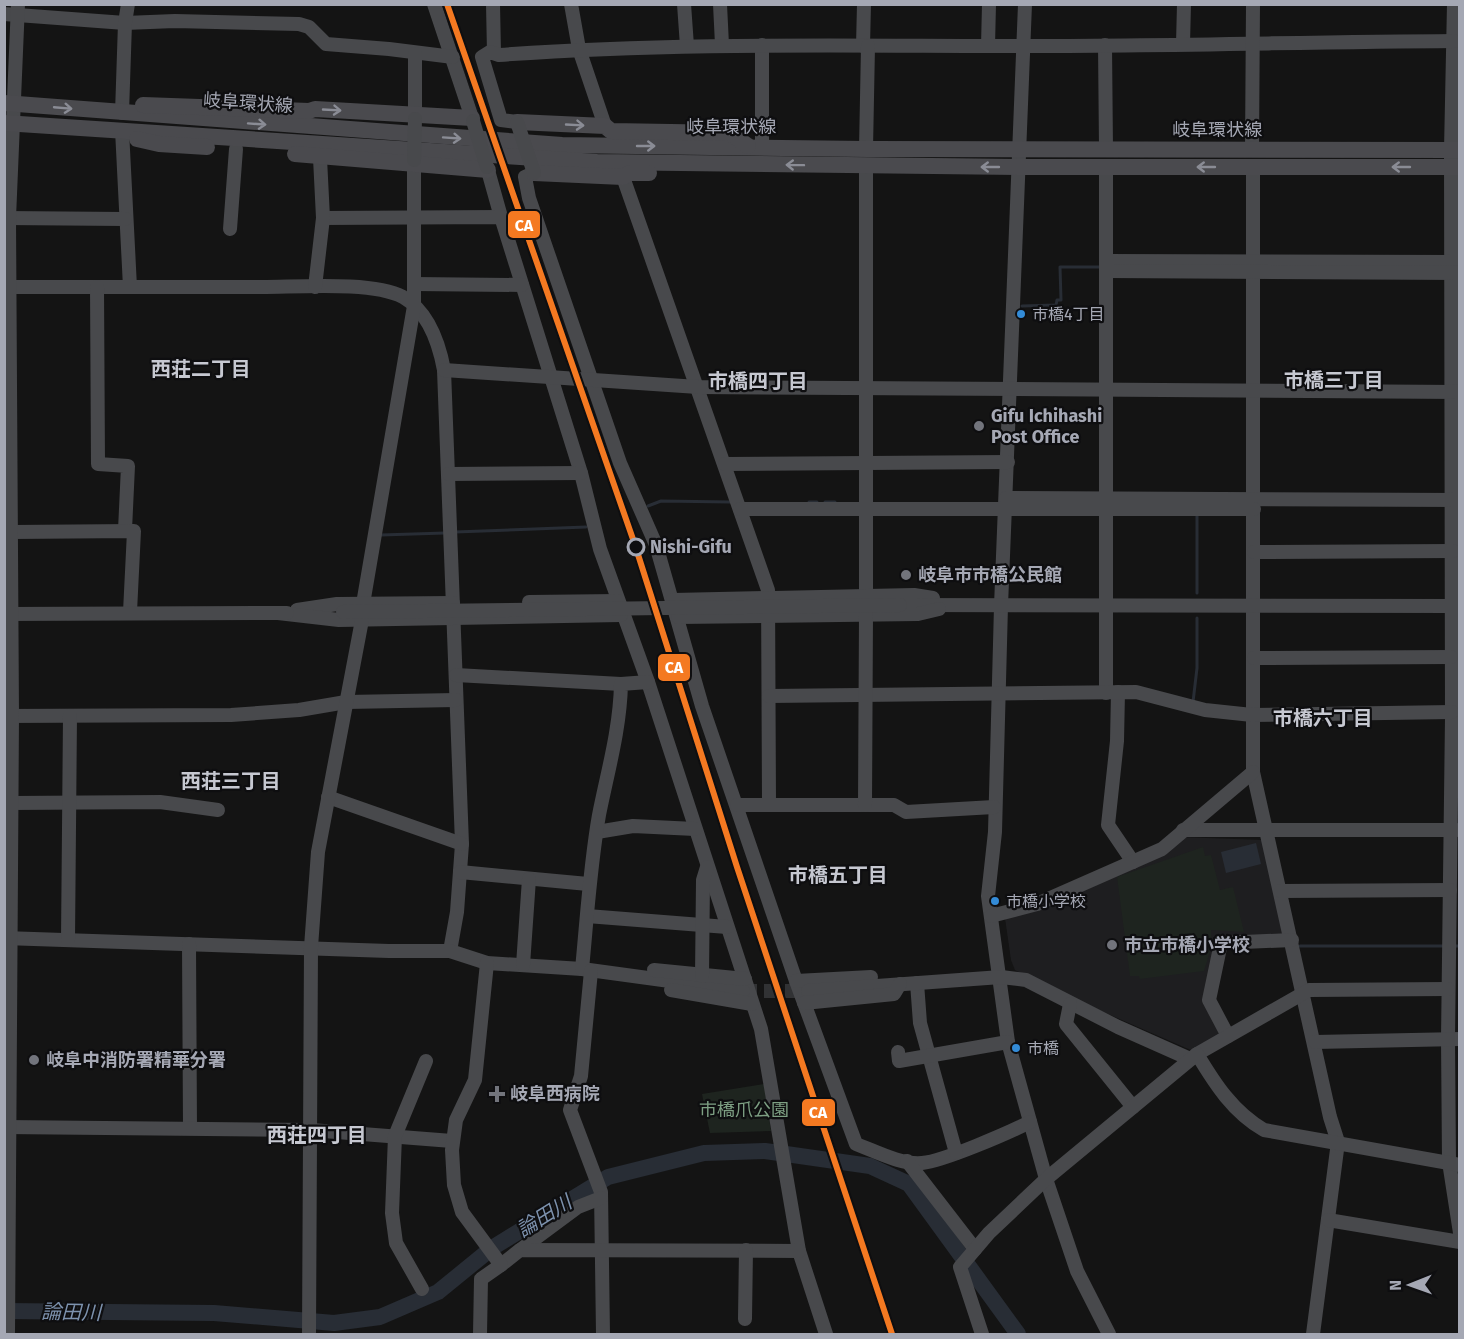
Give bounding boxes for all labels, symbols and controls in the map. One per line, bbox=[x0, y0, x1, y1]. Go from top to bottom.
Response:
street label: 岐阜環状線 bbox=[202, 89, 294, 117]
one-way arrow bbox=[52, 103, 72, 114]
one-way arrow bbox=[322, 104, 342, 115]
street label: 岐阜環状線 bbox=[686, 116, 776, 138]
one-way arrow bbox=[247, 118, 267, 129]
one-way arrow bbox=[565, 119, 585, 130]
street label: 岐阜環状線 bbox=[1172, 119, 1262, 141]
one-way arrow bbox=[441, 132, 461, 143]
one-way arrow bbox=[636, 140, 656, 152]
one-way arrow bbox=[786, 159, 806, 171]
one-way arrow bbox=[981, 161, 1001, 173]
one-way arrow bbox=[1197, 161, 1217, 173]
one-way arrow bbox=[1392, 161, 1412, 173]
line badge: CA bbox=[507, 210, 541, 239]
text: CA bbox=[515, 216, 534, 235]
place label: 市橋4丁目 bbox=[1032, 305, 1105, 324]
marker: 市橋4丁目 bbox=[1015, 308, 1027, 320]
district label: 西荘二丁目 bbox=[151, 357, 251, 381]
district label: 市橋三丁目 bbox=[1284, 368, 1384, 392]
district label: 市橋四丁目 bbox=[708, 369, 808, 393]
place label: Gifu Ichihashi Post Office bbox=[991, 405, 1102, 448]
marker: Gifu Ichihashi Post Office bbox=[972, 419, 986, 433]
place label: Nishi-Gifu bbox=[650, 536, 732, 558]
marker: Nishi-Gifu bbox=[627, 538, 645, 556]
place label: 岐阜市市橋公民館 bbox=[918, 564, 1062, 586]
marker: 岐阜市市橋公民館 bbox=[899, 568, 913, 582]
line badge: CA bbox=[657, 653, 691, 682]
text: CA bbox=[665, 658, 684, 677]
district label: 市橋六丁目 bbox=[1273, 706, 1373, 730]
district label: 西荘三丁目 bbox=[181, 769, 281, 793]
district label: 市橋五丁目 bbox=[788, 863, 888, 887]
place label: 市橋小学校 bbox=[1006, 892, 1086, 911]
marker: 市橋小学校 bbox=[989, 895, 1001, 907]
place label: 市立市橋小学校 bbox=[1124, 934, 1250, 956]
marker: 市立市橋小学校 bbox=[1105, 938, 1119, 952]
place label: 市橋 bbox=[1027, 1039, 1059, 1058]
marker: 市橋 bbox=[1010, 1042, 1022, 1054]
place label: 岐阜中消防署精華分署 bbox=[46, 1049, 226, 1071]
marker: 岐阜中消防署精華分署 bbox=[27, 1053, 41, 1067]
place label: 岐阜西病院 bbox=[510, 1083, 600, 1105]
marker: 岐阜西病院 bbox=[488, 1085, 506, 1103]
line badge: CA bbox=[801, 1098, 836, 1127]
park label: 市橋爪公園 bbox=[699, 1099, 789, 1121]
text: CA bbox=[809, 1103, 828, 1122]
district label: 西荘四丁目 bbox=[267, 1123, 367, 1147]
water label: 論田川 bbox=[512, 1189, 577, 1242]
north arrow bbox=[1380, 1255, 1440, 1315]
text: N bbox=[1386, 1280, 1405, 1291]
water label: 論田川 bbox=[41, 1299, 103, 1325]

